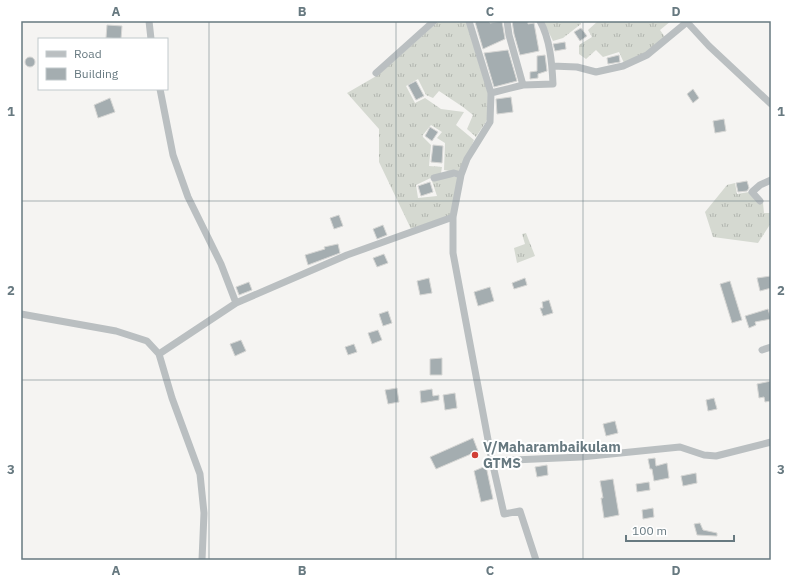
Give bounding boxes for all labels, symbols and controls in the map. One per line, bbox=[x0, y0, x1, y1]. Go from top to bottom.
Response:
text: A bbox=[112, 3, 121, 20]
text: B bbox=[298, 3, 307, 20]
text: C bbox=[486, 3, 495, 20]
text: D bbox=[671, 3, 681, 20]
legend bbox=[38, 38, 168, 90]
text: Road bbox=[74, 46, 102, 61]
text: Building bbox=[74, 66, 119, 81]
text: 1 bbox=[7, 103, 15, 120]
text: 1 bbox=[777, 103, 785, 120]
text: 2 bbox=[7, 282, 15, 299]
text: 2 bbox=[777, 282, 785, 299]
place label: V/Maharambaikulam GTMS bbox=[483, 438, 621, 472]
marker: V/Maharambaikulam GTMS bbox=[470, 450, 480, 460]
text: 3 bbox=[7, 461, 15, 478]
text: 3 bbox=[777, 461, 785, 478]
scale bar bbox=[626, 517, 734, 543]
text: 100 m bbox=[632, 523, 667, 538]
text: A bbox=[112, 562, 121, 579]
text: B bbox=[298, 562, 307, 579]
text: C bbox=[486, 562, 495, 579]
text: D bbox=[671, 562, 681, 579]

